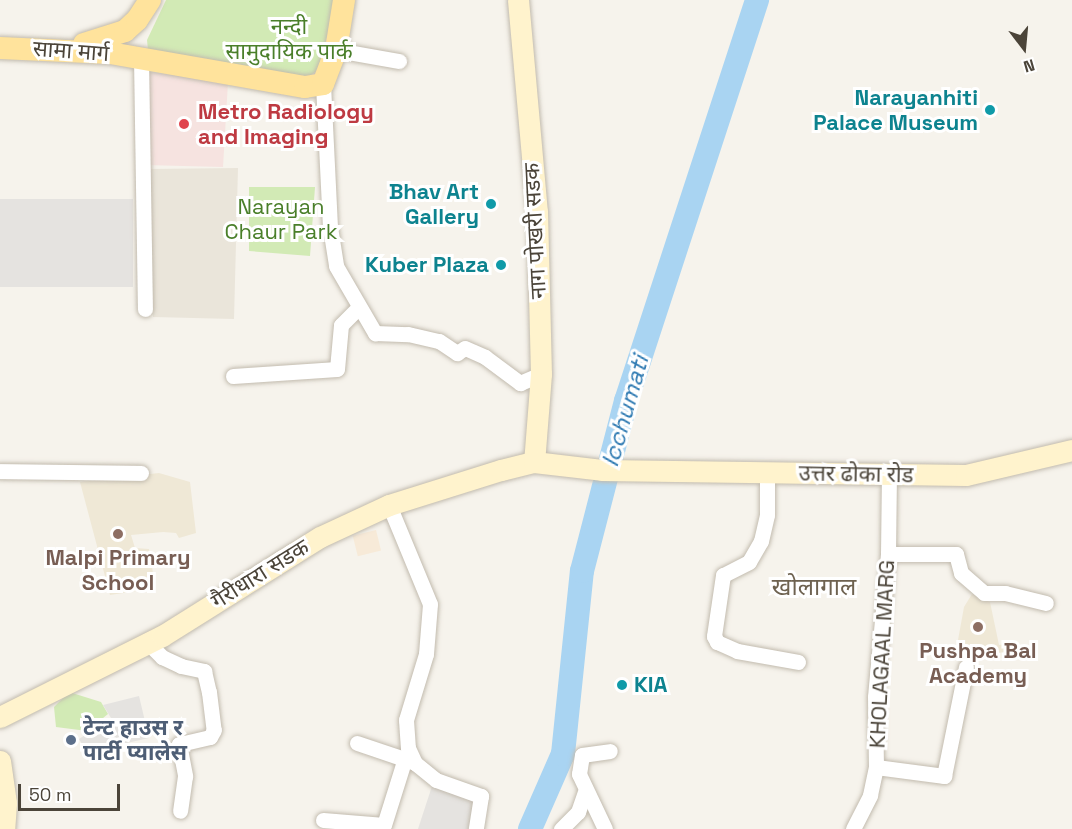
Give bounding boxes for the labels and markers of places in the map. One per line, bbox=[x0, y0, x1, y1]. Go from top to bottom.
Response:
place label: Narayanhiti Palace Museum bbox=[813, 84, 978, 136]
place label: Metro Radiology and Imaging bbox=[198, 98, 374, 150]
marker: Narayanhiti Palace Museum bbox=[983, 103, 997, 117]
marker: Metro Radiology and Imaging bbox=[175, 115, 193, 133]
place label: Bhav Art Gallery bbox=[388, 178, 479, 230]
marker: Bhav Art Gallery bbox=[484, 197, 498, 211]
place label: Kuber Plaza bbox=[365, 252, 489, 278]
marker: Kuber Plaza bbox=[494, 258, 508, 272]
marker: Malpi Primary School bbox=[111, 527, 125, 541]
place label: Malpi Primary School bbox=[45, 544, 191, 596]
marker: Pushpa Bal Academy bbox=[971, 620, 985, 634]
place label: Pushpa Bal Academy bbox=[919, 637, 1037, 688]
place label: KIA bbox=[634, 672, 668, 698]
marker: KIA bbox=[615, 678, 629, 692]
place label: टेन्ट हाउस र पार्टी प्यालेस bbox=[83, 714, 187, 766]
marker: टेन्ट हाउस र पार्टी प्यालेस bbox=[64, 733, 78, 747]

